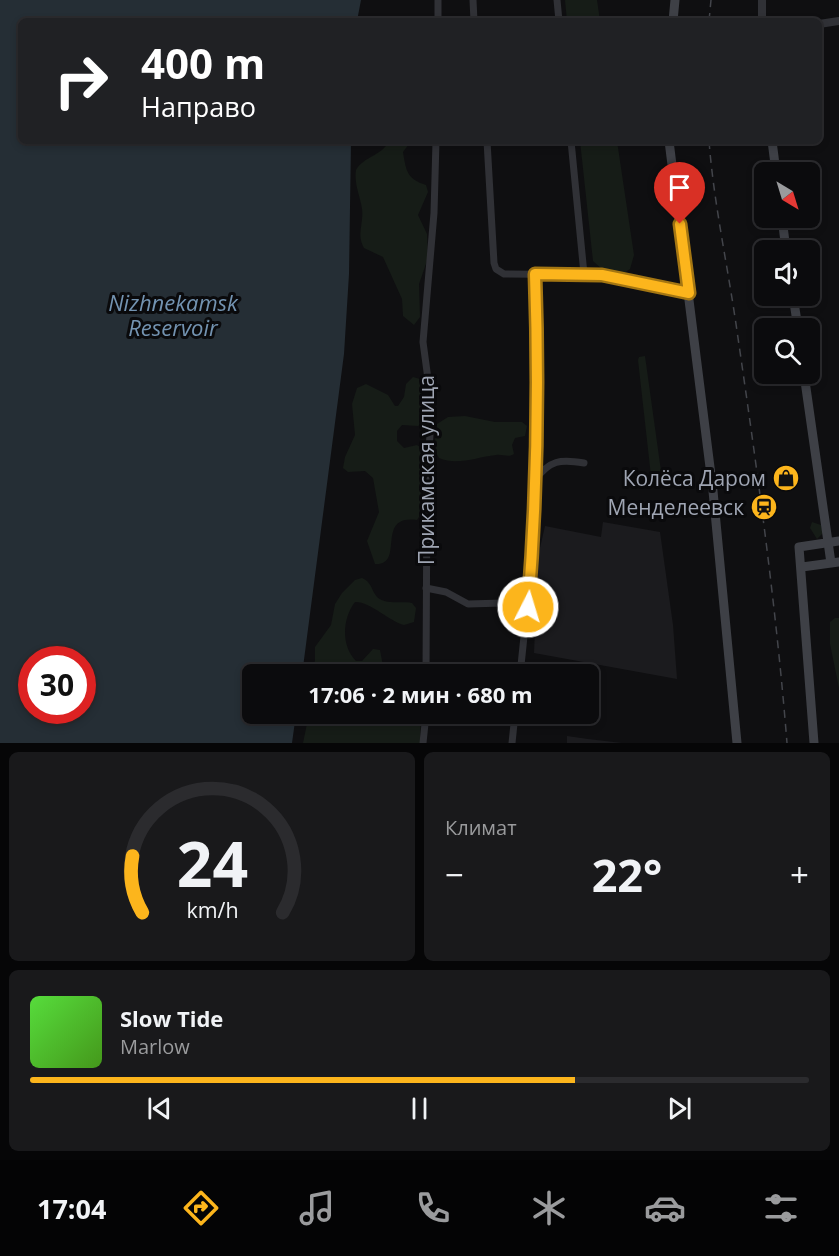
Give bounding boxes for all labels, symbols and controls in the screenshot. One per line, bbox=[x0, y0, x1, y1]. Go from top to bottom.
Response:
text: 400 m bbox=[141, 34, 265, 91]
icon: right bbox=[42, 42, 120, 120]
text: Направо bbox=[141, 88, 256, 125]
pin bbox=[654, 162, 705, 224]
north arrow bbox=[754, 162, 820, 228]
map controls bbox=[754, 162, 820, 384]
icon: arrive bbox=[663, 171, 696, 204]
button: sound bbox=[754, 240, 820, 306]
water label: Nizhnekamsk Reservoir bbox=[108, 287, 239, 342]
button: search bbox=[754, 318, 820, 384]
street label: Прикамская улица bbox=[412, 375, 440, 565]
shop icon: Колёса Даром bbox=[771, 463, 801, 493]
place label: Колёса Даром bbox=[623, 464, 766, 492]
station icon: Менделеевск bbox=[749, 492, 779, 522]
place label: Менделеевск bbox=[608, 493, 744, 521]
position arrow bbox=[496, 575, 560, 639]
speed limit sign: 30 bbox=[18, 646, 96, 724]
text: 17:06 · 2 мин · 680 m bbox=[308, 679, 533, 709]
text: Климат bbox=[445, 814, 517, 841]
text: 24 bbox=[176, 820, 248, 905]
text: 22° bbox=[592, 844, 662, 905]
text: − bbox=[445, 852, 464, 897]
text: + bbox=[790, 852, 809, 897]
text: km/h bbox=[186, 896, 238, 925]
text: Slow Tide bbox=[120, 1003, 223, 1033]
text: Marlow bbox=[120, 1033, 190, 1060]
icon: previous bbox=[143, 1092, 176, 1125]
icon: pause bbox=[403, 1092, 436, 1125]
icon: next bbox=[663, 1092, 696, 1125]
icon: directions bbox=[180, 1187, 222, 1229]
icon: music bbox=[296, 1187, 338, 1229]
icon: phone bbox=[412, 1187, 454, 1229]
icon: climate bbox=[528, 1187, 570, 1229]
icon: car bbox=[644, 1187, 686, 1229]
icon: filters bbox=[760, 1187, 802, 1229]
text: 17:04 bbox=[37, 1190, 106, 1227]

